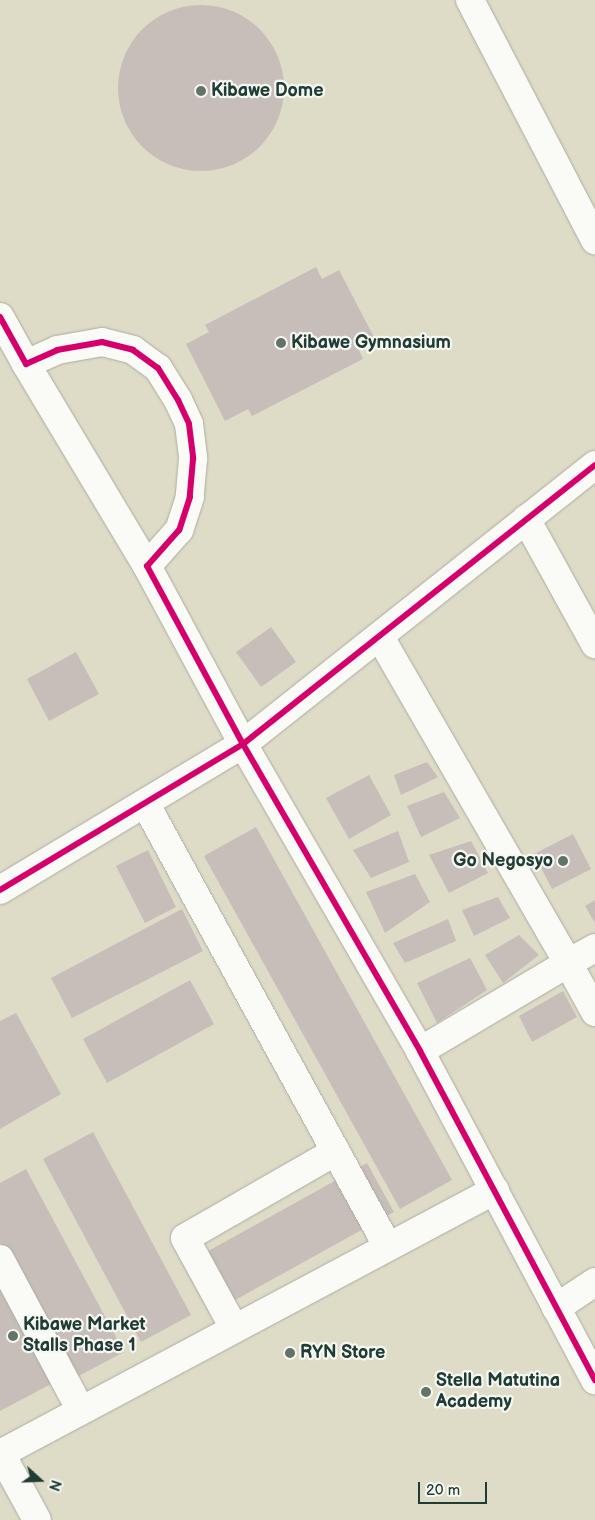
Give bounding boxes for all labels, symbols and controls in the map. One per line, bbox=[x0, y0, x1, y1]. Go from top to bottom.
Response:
place label: Kibawe Dome bbox=[211, 80, 324, 102]
marker: Kibawe Dome bbox=[195, 85, 207, 97]
place label: Kibawe Gymnasium bbox=[291, 332, 451, 354]
marker: Kibawe Gymnasium bbox=[275, 337, 287, 349]
place label: Go Negosyo bbox=[453, 850, 553, 872]
marker: Go Negosyo bbox=[557, 855, 569, 867]
place label: Kibawe Market Stalls Phase 1 bbox=[23, 1315, 145, 1358]
marker: Kibawe Market Stalls Phase 1 bbox=[7, 1330, 19, 1342]
place label: RYN Store bbox=[300, 1342, 385, 1364]
marker: RYN Store bbox=[284, 1347, 296, 1359]
place label: Stella Matutina Academy bbox=[436, 1371, 560, 1414]
marker: Stella Matutina Academy bbox=[420, 1386, 432, 1398]
north arrow bbox=[15, 1455, 65, 1505]
scale bar bbox=[420, 1472, 489, 1504]
text: N bbox=[45, 1477, 64, 1493]
text: 20 m bbox=[426, 1481, 460, 1500]

